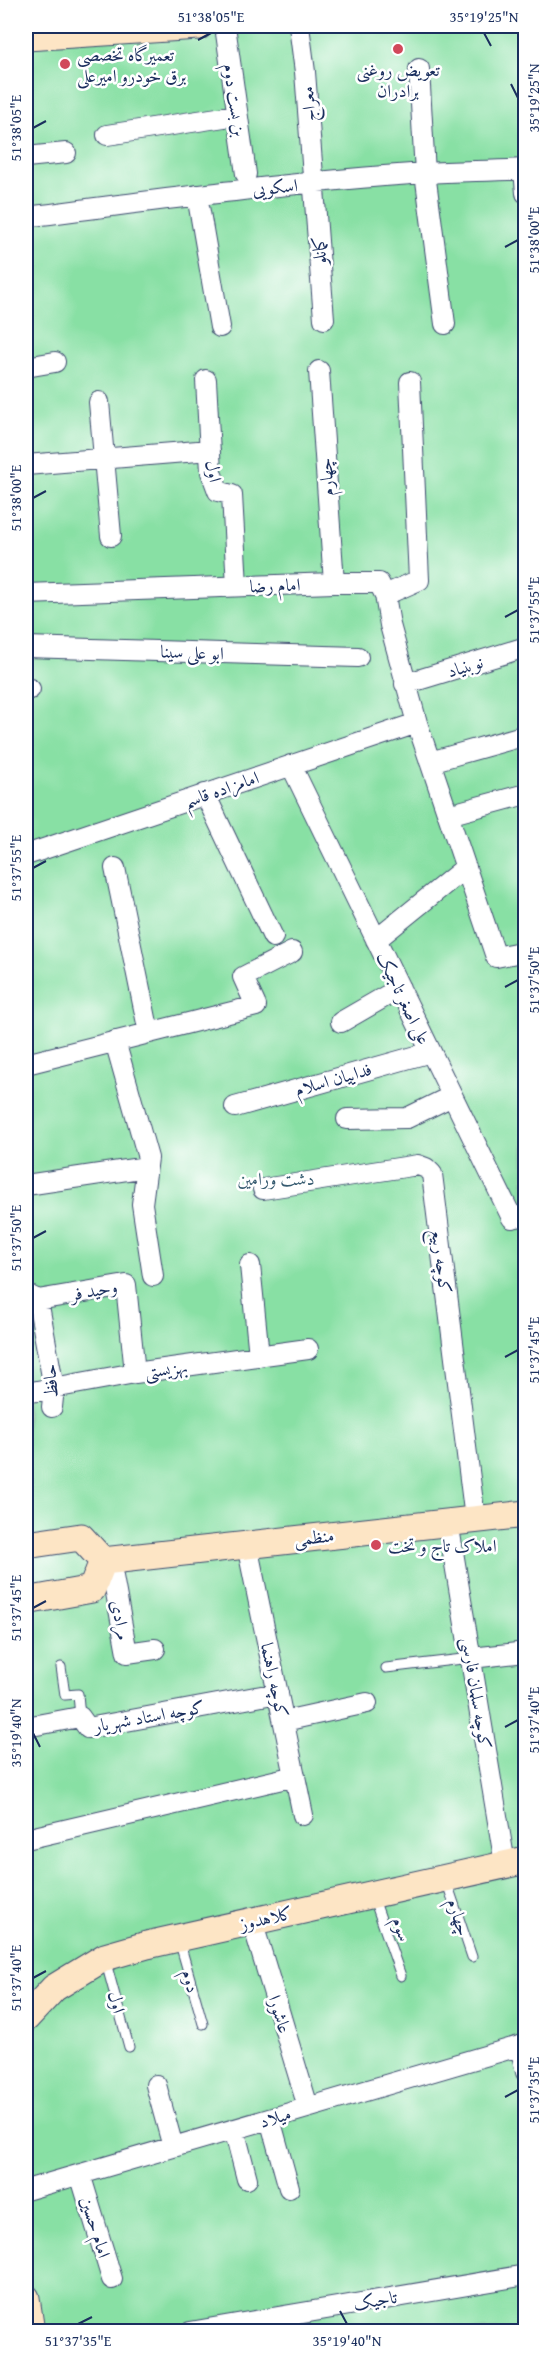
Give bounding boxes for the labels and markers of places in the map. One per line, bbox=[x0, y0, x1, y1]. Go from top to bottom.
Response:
place label: تعمیرگاه تخصصی برق خودرو امیرعلی bbox=[77, 41, 186, 89]
marker: تعویض روغنی برادران bbox=[391, 42, 405, 56]
place label: تعویض روغنی برادران bbox=[356, 56, 440, 104]
marker: تعمیرگاه تخصصی برق خودرو امیرعلی bbox=[58, 57, 72, 71]
place label: املاک تاج و تخت bbox=[388, 1532, 497, 1562]
marker: املاک تاج و تخت bbox=[369, 1538, 383, 1552]

